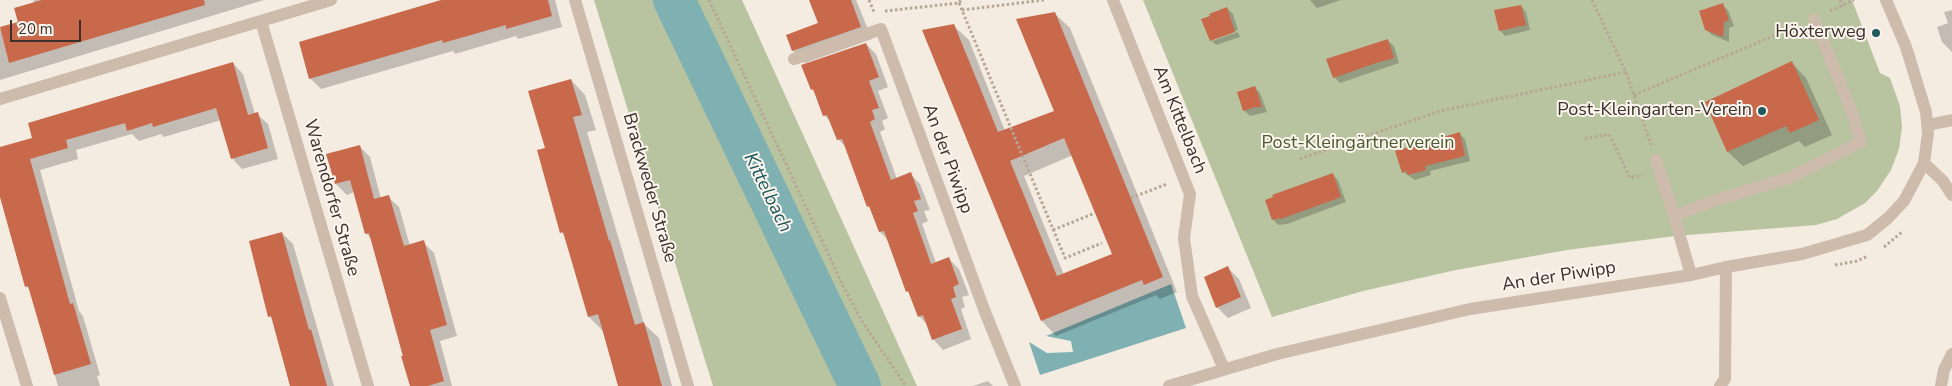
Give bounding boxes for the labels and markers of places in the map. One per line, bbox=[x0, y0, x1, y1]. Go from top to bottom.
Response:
place label: Höxterweg bbox=[1775, 22, 1866, 44]
marker: Höxterweg bbox=[1870, 27, 1882, 39]
place label: Post-Kleingarten-Verein bbox=[1557, 100, 1752, 122]
marker: Post-Kleingarten-Verein bbox=[1756, 105, 1768, 117]

